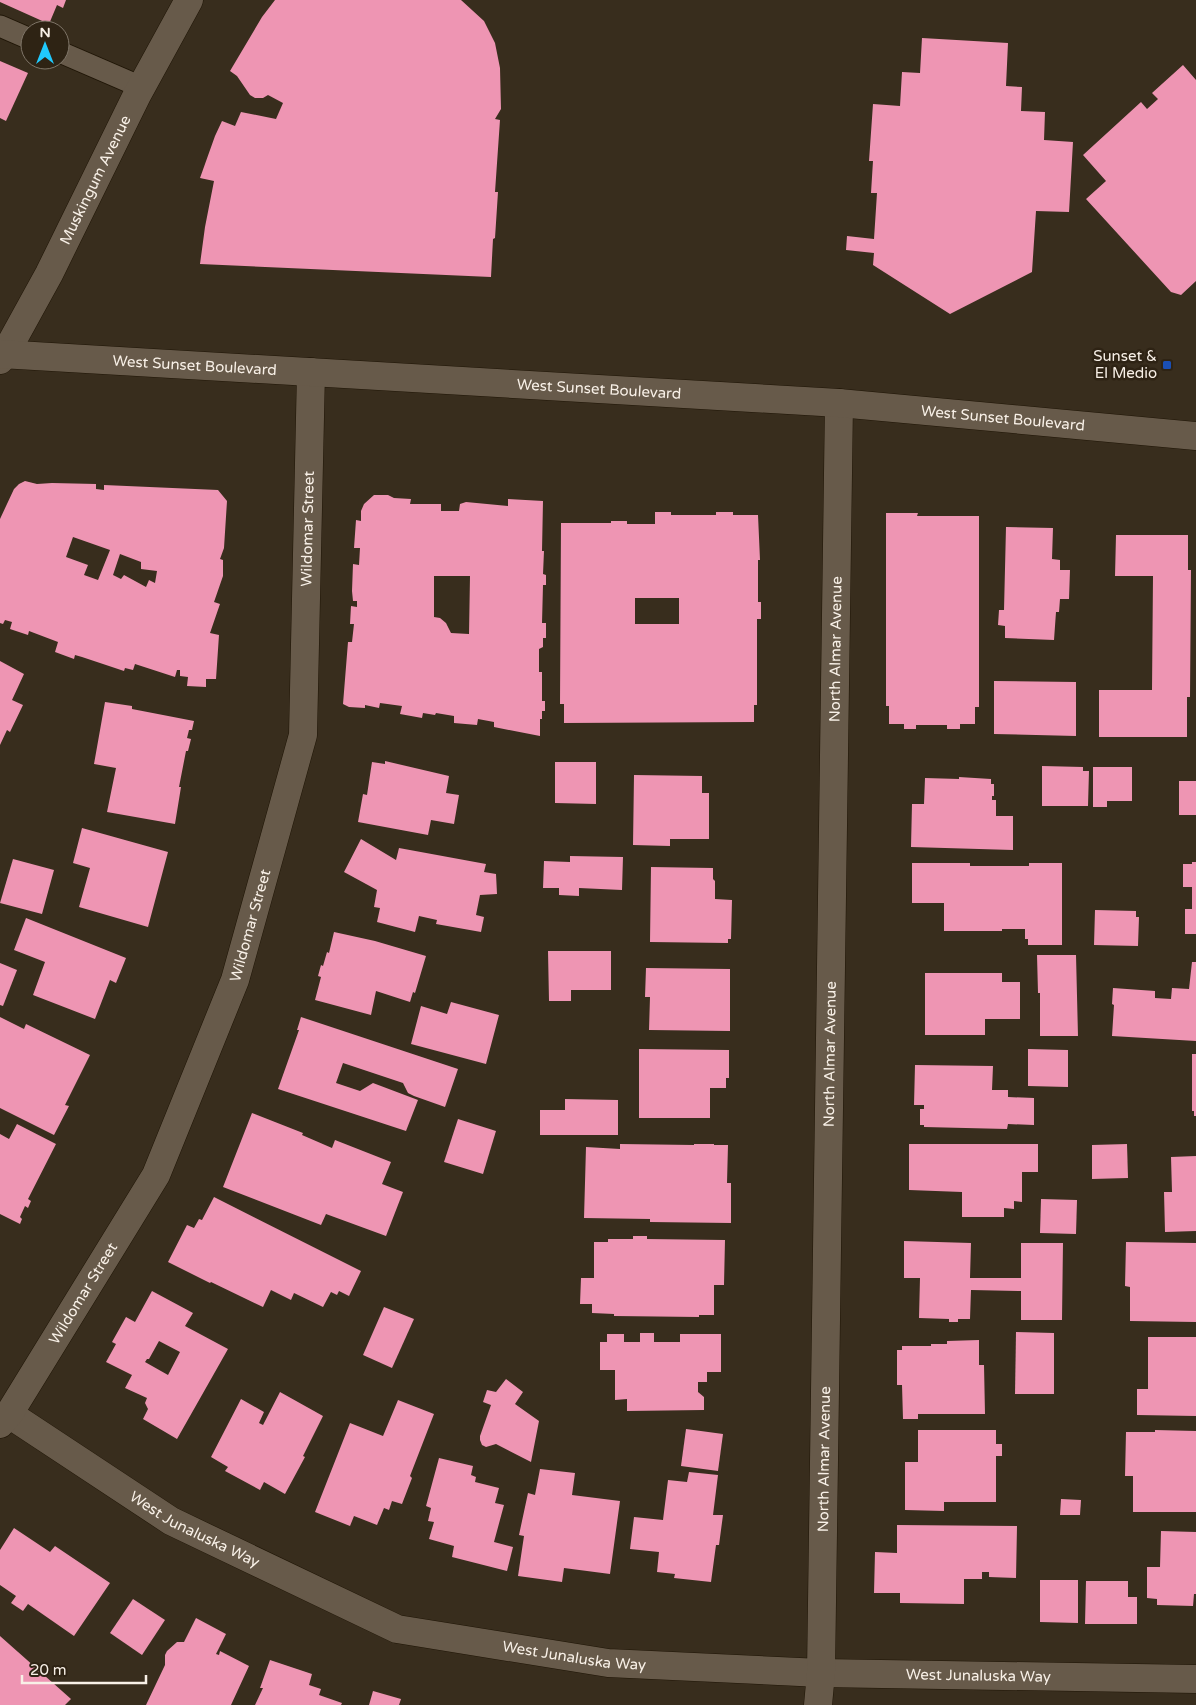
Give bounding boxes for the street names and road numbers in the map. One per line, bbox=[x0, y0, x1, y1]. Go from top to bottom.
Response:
street label: Muskingum Avenue bbox=[56, 112, 135, 247]
street label: West Sunset Boulevard bbox=[112, 352, 277, 379]
street label: West Sunset Boulevard bbox=[516, 375, 682, 403]
street label: West Sunset Boulevard bbox=[920, 402, 1086, 435]
street label: Wildomar Street bbox=[297, 470, 318, 587]
street label: North Almar Avenue bbox=[825, 576, 846, 722]
street label: Wildomar Street bbox=[226, 867, 274, 984]
street label: North Almar Avenue bbox=[820, 981, 840, 1127]
street label: Wildomar Street bbox=[45, 1239, 121, 1348]
street label: North Almar Avenue bbox=[814, 1386, 834, 1532]
street label: West Junaluska Way bbox=[126, 1487, 263, 1571]
street label: West Junaluska Way bbox=[501, 1637, 646, 1674]
street label: West Junaluska Way bbox=[906, 1665, 1051, 1686]

